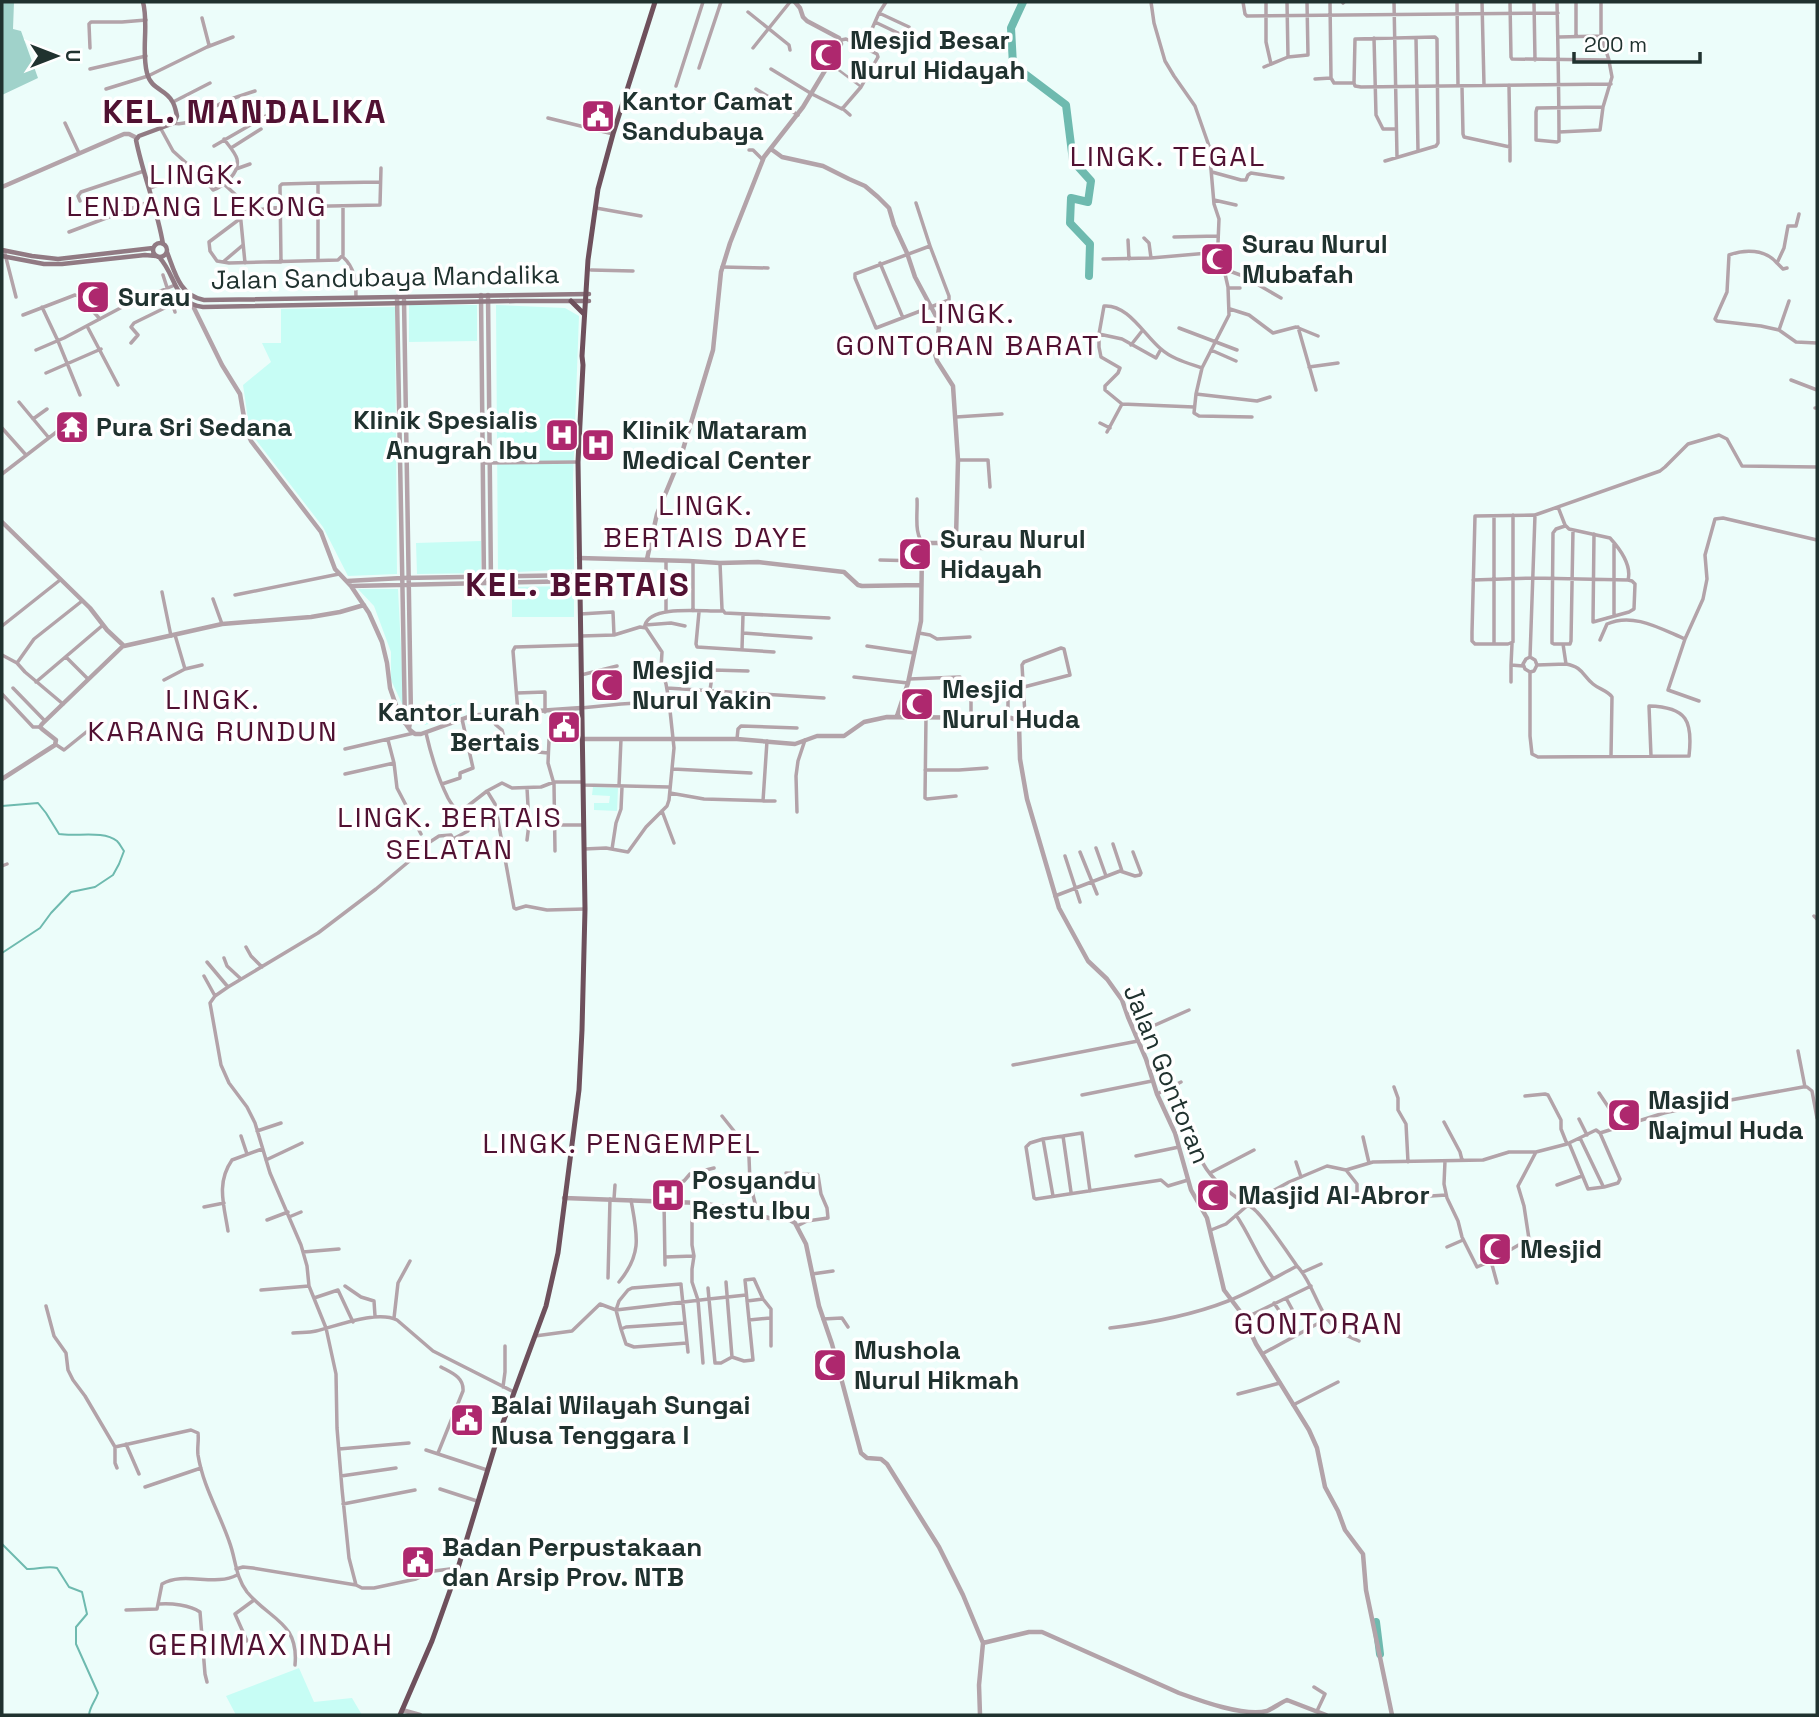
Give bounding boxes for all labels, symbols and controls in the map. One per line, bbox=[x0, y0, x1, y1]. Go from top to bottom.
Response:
north arrow bbox=[21, 21, 91, 91]
scale bar bbox=[1574, 21, 1700, 65]
place label: Mesjid Besar Nurul Hidayah bbox=[850, 23, 1026, 87]
text: 200 m bbox=[1584, 31, 1647, 58]
mosque icon: Mesjid Besar Nurul Hidayah bbox=[807, 36, 845, 74]
text: U bbox=[60, 50, 85, 62]
place label: Kantor Camat Sandubaya bbox=[622, 84, 793, 148]
district label: KEL. MANDALIKA bbox=[102, 91, 388, 133]
public building icon: Kantor Camat Sandubaya bbox=[579, 97, 617, 135]
district label: LINGK. TEGAL bbox=[1070, 138, 1266, 174]
district label: LINGK. LENDANG LEKONG bbox=[67, 156, 327, 224]
place label: Surau Nurul Mubafah bbox=[1242, 227, 1388, 291]
mosque icon: Surau Nurul Mubafah bbox=[1198, 240, 1236, 278]
street label: Jalan Sandubaya Mandalika bbox=[210, 257, 560, 297]
mosque icon: Surau bbox=[74, 278, 112, 316]
place label: Surau bbox=[118, 280, 190, 314]
district label: LINGK. GONTORAN BARAT bbox=[836, 295, 1100, 363]
place label: Klinik Spesialis Anugrah Ibu bbox=[353, 403, 538, 467]
temple icon: Pura Sri Sedana bbox=[53, 408, 91, 446]
place label: Pura Sri Sedana bbox=[96, 410, 292, 444]
place label: Klinik Mataram Medical Center bbox=[622, 413, 811, 477]
hospital icon: Klinik Spesialis Anugrah Ibu bbox=[543, 416, 581, 454]
hospital icon: Klinik Mataram Medical Center bbox=[579, 426, 617, 464]
district label: LINGK. BERTAIS DAYE bbox=[603, 487, 809, 555]
place label: Surau Nurul Hidayah bbox=[940, 522, 1086, 586]
mosque icon: Surau Nurul Hidayah bbox=[896, 535, 934, 573]
district label: KEL. BERTAIS bbox=[465, 564, 691, 606]
place label: Mesjid Nurul Yakin bbox=[632, 653, 772, 717]
mosque icon: Mesjid Nurul Yakin bbox=[588, 666, 626, 704]
place label: Mesjid Nurul Huda bbox=[942, 672, 1080, 736]
district label: LINGK. KARANG RUNDUN bbox=[87, 681, 339, 749]
mosque icon: Mesjid Nurul Huda bbox=[898, 685, 936, 723]
place label: Kantor Lurah Bertais bbox=[378, 695, 540, 759]
public building icon: Kantor Lurah Bertais bbox=[545, 708, 583, 746]
district label: LINGK. BERTAIS SELATAN bbox=[337, 799, 563, 867]
street label: Jalan Gontoran bbox=[1116, 979, 1218, 1169]
place label: Masjid Najmul Huda bbox=[1648, 1083, 1804, 1147]
mosque icon: Masjid Najmul Huda bbox=[1605, 1096, 1643, 1134]
district label: LINGK. PENGEMPEL bbox=[482, 1125, 762, 1161]
place label: Posyandu Restu Ibu bbox=[692, 1163, 817, 1227]
hospital icon: Posyandu Restu Ibu bbox=[649, 1176, 687, 1214]
mosque icon: Masjid Al-Abror bbox=[1194, 1176, 1232, 1214]
place label: Masjid Al-Abror bbox=[1238, 1178, 1430, 1212]
mosque icon: Mesjid bbox=[1476, 1230, 1514, 1268]
place label: Mesjid bbox=[1520, 1232, 1602, 1266]
district label: GONTORAN bbox=[1234, 1304, 1404, 1343]
place label: Mushola Nurul Hikmah bbox=[854, 1333, 1019, 1397]
mosque icon: Mushola Nurul Hikmah bbox=[811, 1346, 849, 1384]
place label: Balai Wilayah Sungai Nusa Tenggara I bbox=[491, 1388, 750, 1452]
public building icon: Balai Wilayah Sungai Nusa Tenggara I bbox=[448, 1401, 486, 1439]
place label: Badan Perpustakaan dan Arsip Prov. NTB bbox=[442, 1530, 702, 1594]
public building icon: Badan Perpustakaan dan Arsip Prov. NTB bbox=[399, 1543, 437, 1581]
district label: GERIMAX INDAH bbox=[148, 1625, 394, 1664]

